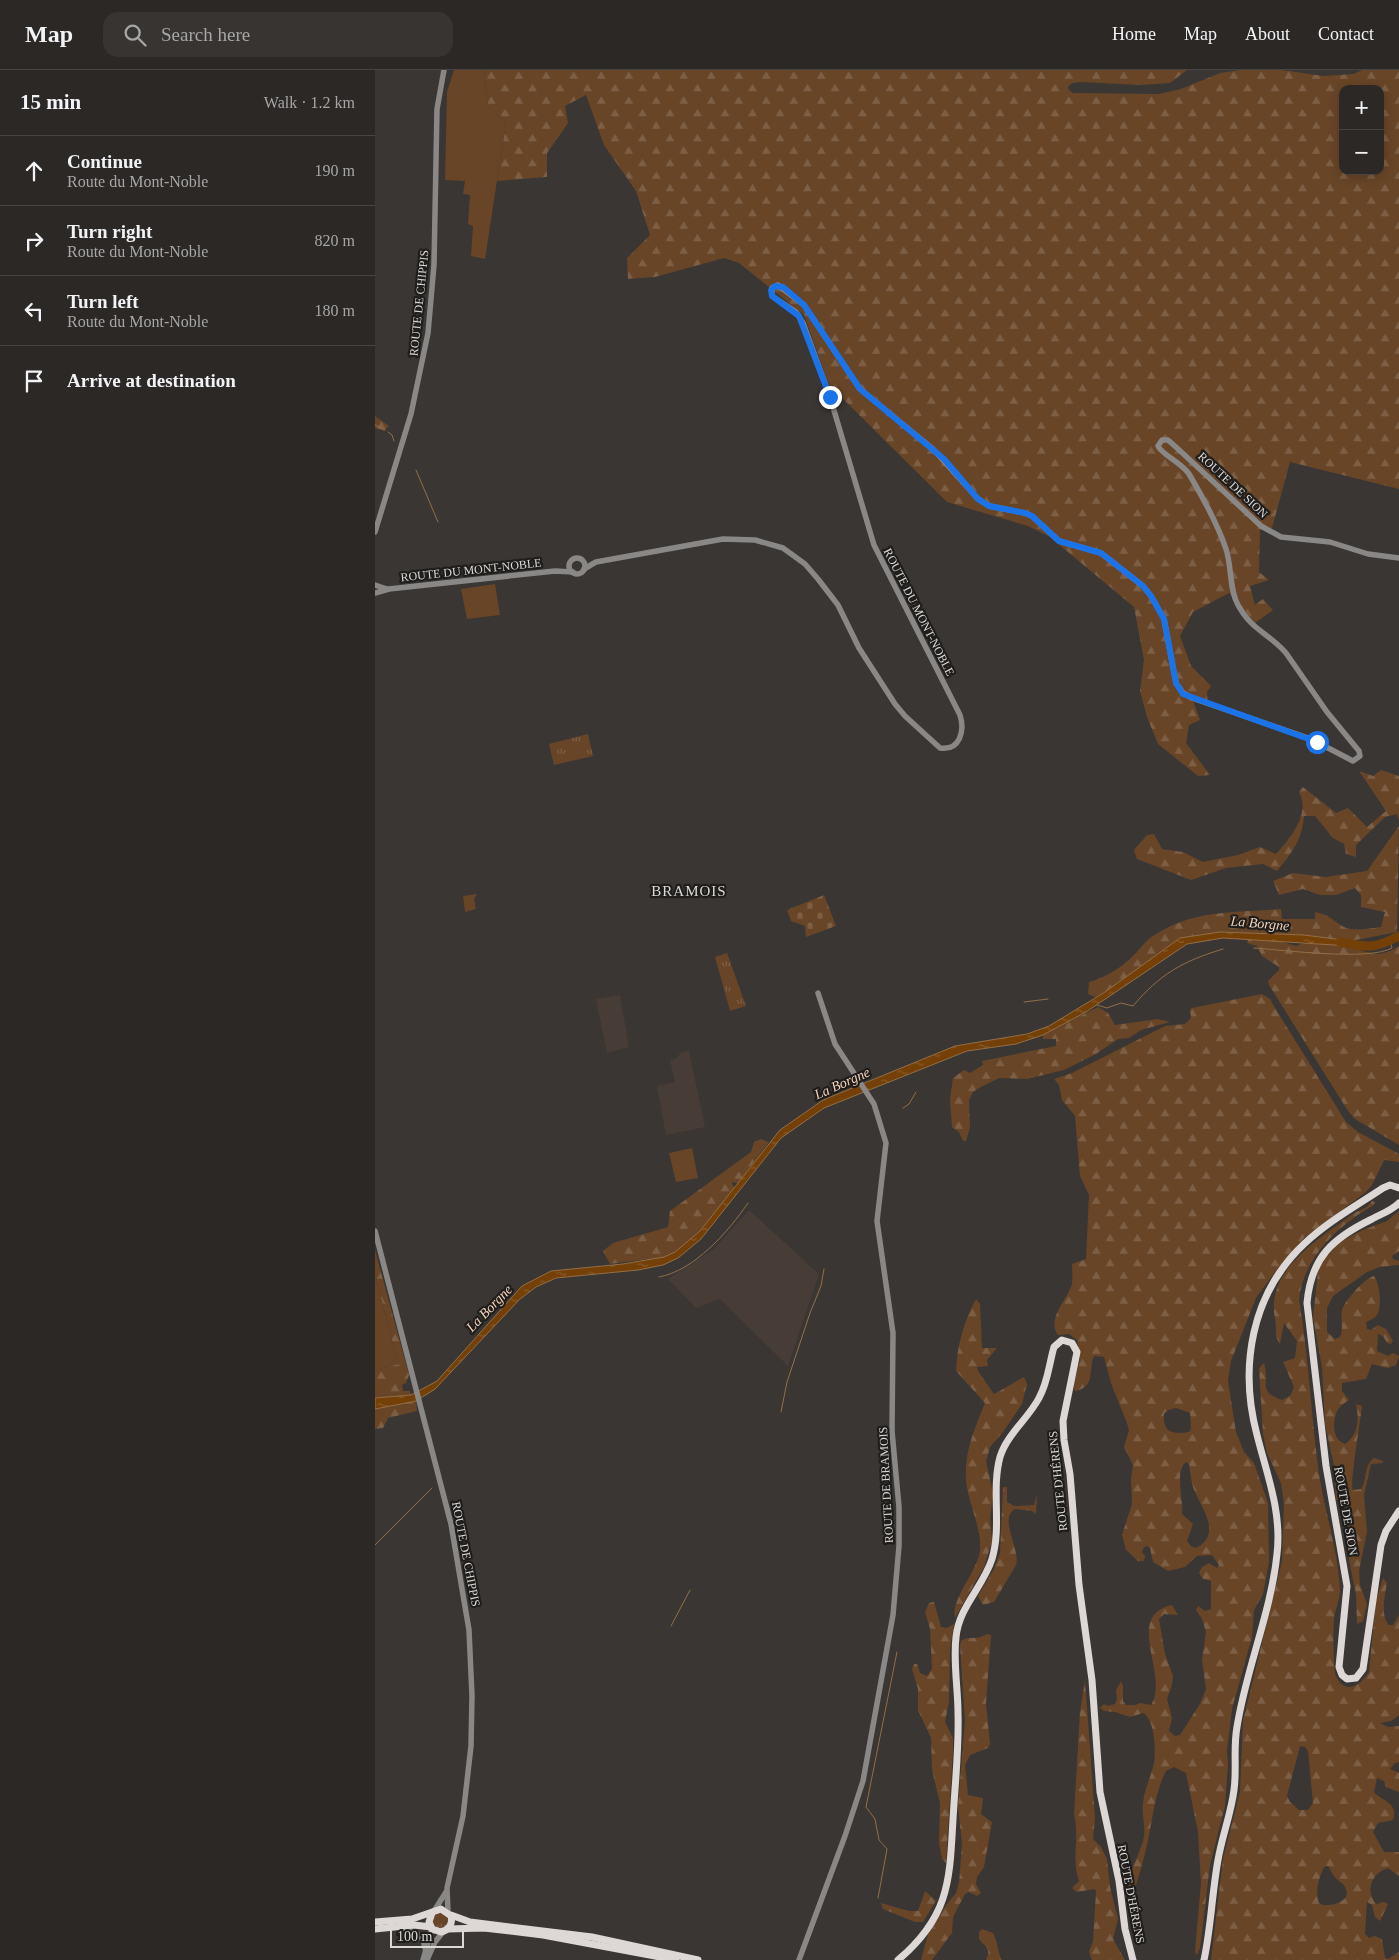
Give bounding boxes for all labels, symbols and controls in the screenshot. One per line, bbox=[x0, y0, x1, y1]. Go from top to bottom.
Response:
search box bbox=[103, 12, 453, 57]
text: Map bbox=[25, 21, 73, 47]
icon: search bbox=[121, 21, 149, 49]
text: Search here bbox=[161, 24, 250, 45]
text: Home bbox=[1112, 24, 1156, 44]
text: Map bbox=[1184, 24, 1217, 44]
text: About bbox=[1245, 24, 1290, 44]
text: Contact bbox=[1318, 24, 1374, 44]
map controls bbox=[1339, 85, 1384, 175]
button: + bbox=[1339, 85, 1384, 130]
text: 15 min bbox=[20, 90, 81, 114]
text: Walk · 1.2 km bbox=[264, 94, 355, 111]
button: − bbox=[1339, 130, 1384, 175]
text: Continue bbox=[67, 151, 142, 172]
icon: ahead bbox=[20, 157, 48, 185]
text: 190 m bbox=[315, 162, 355, 179]
text: Route du Mont-Noble bbox=[67, 173, 208, 190]
text: Turn right bbox=[67, 221, 152, 242]
icon: right bbox=[20, 227, 48, 255]
text: 820 m bbox=[315, 232, 355, 249]
text: Route du Mont-Noble bbox=[67, 243, 208, 260]
street label: ROUTE DE CHIPPIS bbox=[406, 249, 432, 357]
text: Turn left bbox=[67, 291, 139, 312]
icon: left bbox=[20, 297, 48, 325]
text: 180 m bbox=[315, 302, 355, 319]
text: Route du Mont-Noble bbox=[67, 313, 208, 330]
icon: arrive bbox=[20, 367, 48, 395]
text: Arrive at destination bbox=[67, 370, 236, 391]
route end bbox=[819, 386, 842, 409]
street label: ROUTE DE SION bbox=[1195, 449, 1271, 521]
street label: ROUTE DU MONT-NOBLE bbox=[881, 546, 957, 678]
street label: ROUTE DU MONT-NOBLE bbox=[400, 556, 542, 584]
route start bbox=[1306, 731, 1329, 754]
district label: BRAMOIS bbox=[651, 883, 727, 899]
water label: La Borgne bbox=[1229, 913, 1290, 934]
water label: La Borgne bbox=[811, 1065, 872, 1103]
water label: La Borgne bbox=[463, 1282, 515, 1335]
street label: ROUTE DE BRAMOIS bbox=[876, 1426, 896, 1544]
street label: ROUTE D'HÉRENS bbox=[1046, 1430, 1070, 1532]
street label: ROUTE DE SION bbox=[1331, 1465, 1361, 1557]
street label: ROUTE DE CHIPPIS bbox=[449, 1500, 483, 1608]
street label: ROUTE D'HÉRENS bbox=[1115, 1843, 1147, 1945]
scale bar bbox=[390, 1925, 464, 1948]
text: 100 m bbox=[397, 1929, 432, 1944]

